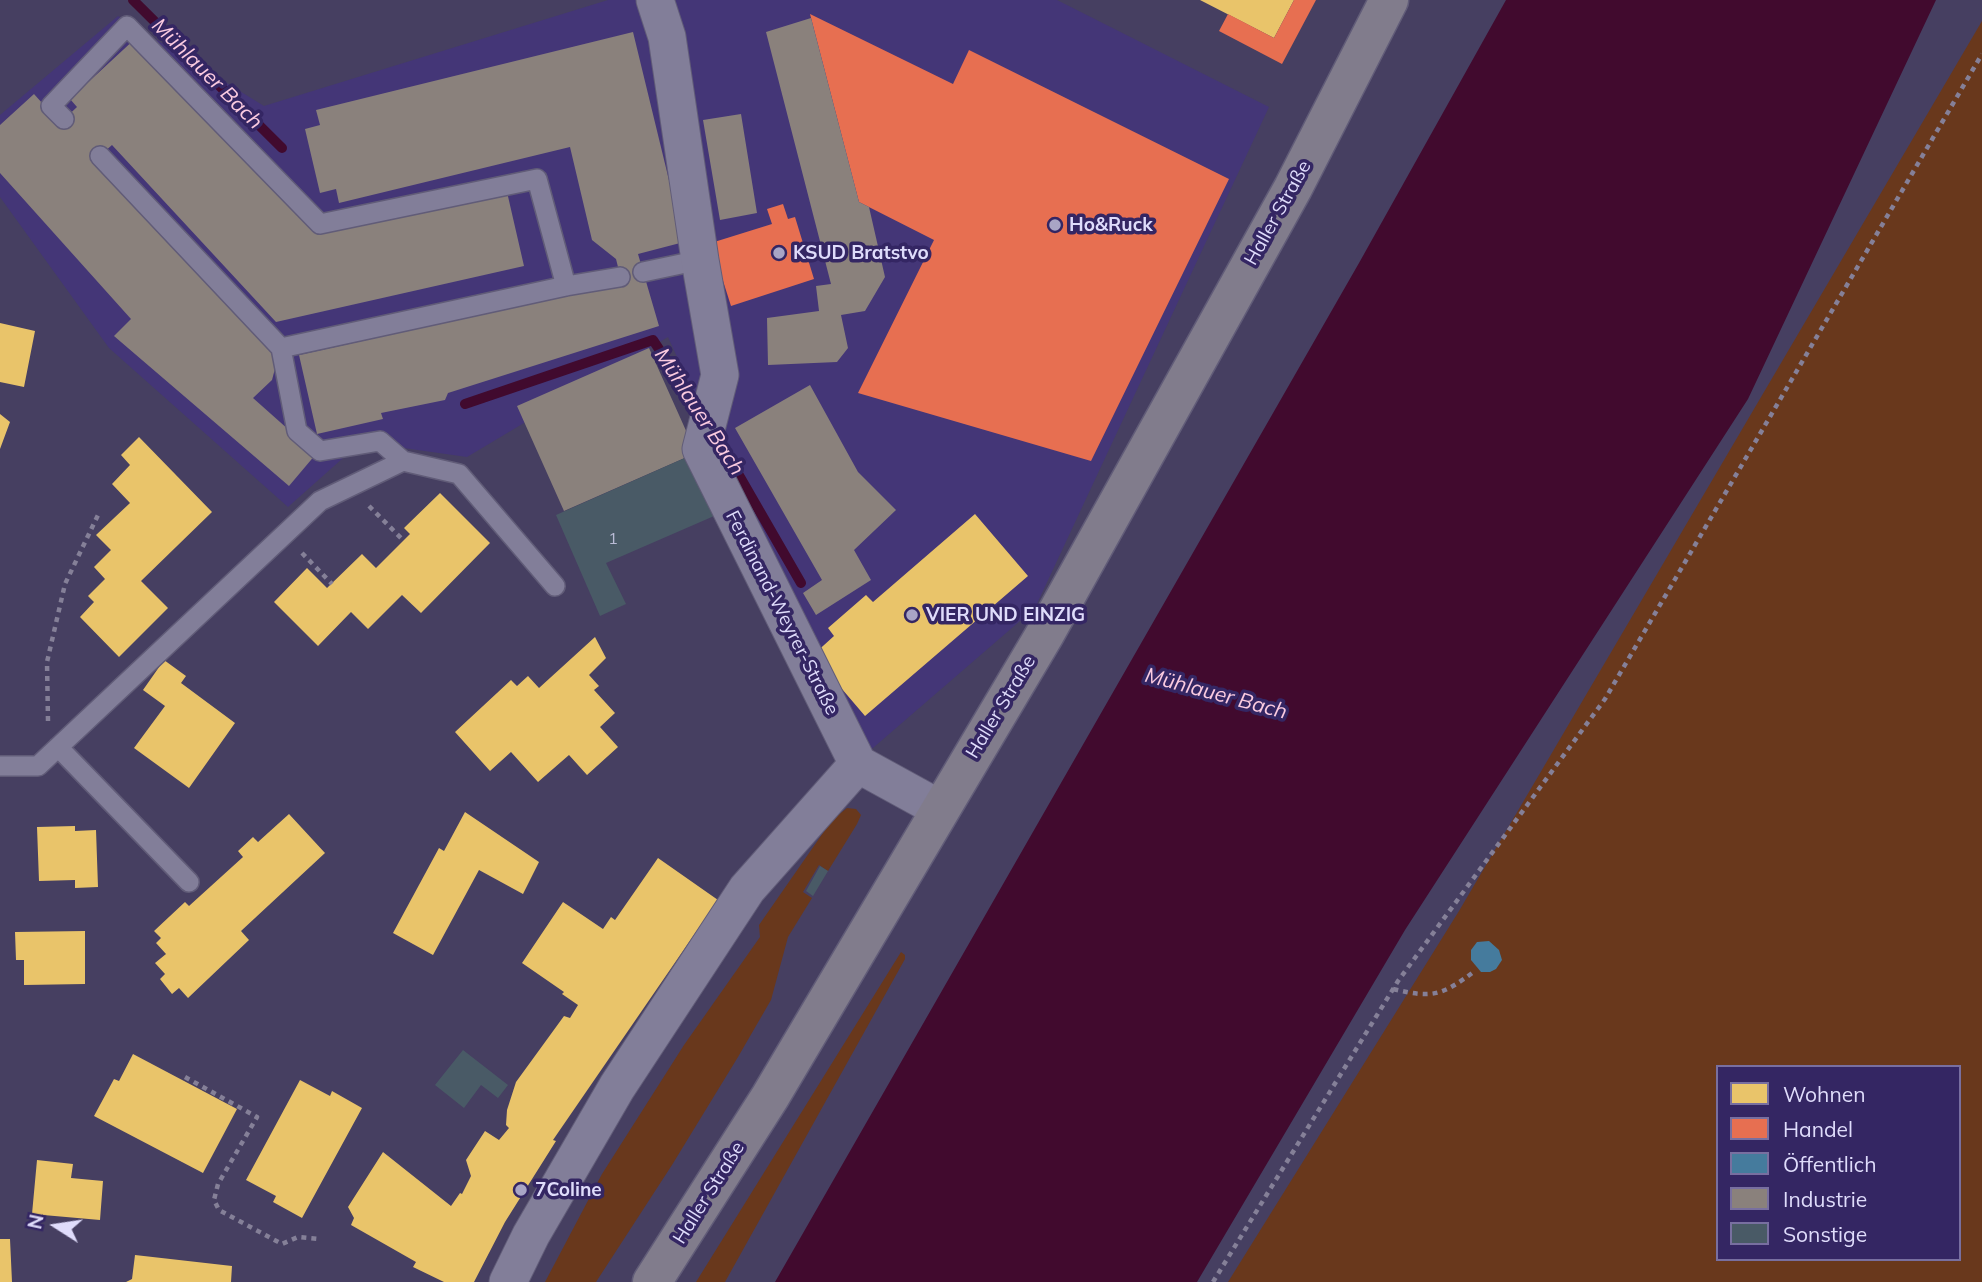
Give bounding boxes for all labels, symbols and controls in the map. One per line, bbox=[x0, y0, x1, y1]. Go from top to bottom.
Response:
water label: Mühlauer Bach bbox=[146, 13, 268, 135]
street label: Haller Straße bbox=[1240, 157, 1316, 269]
place label: Ho&Ruck bbox=[1069, 214, 1153, 236]
marker: Ho&Ruck bbox=[1047, 217, 1063, 233]
place label: KSUD Bratstvo bbox=[793, 242, 929, 264]
marker: KSUD Bratstvo bbox=[771, 245, 787, 261]
water label: Mühlauer Bach bbox=[649, 344, 749, 480]
street label: Ferdinand-Weyrer-Straße bbox=[720, 507, 844, 719]
house number: 1 bbox=[608, 529, 618, 549]
place label: VIER UND EINZIG bbox=[926, 604, 1085, 626]
marker: VIER UND EINZIG bbox=[904, 607, 920, 623]
street label: Haller Straße bbox=[961, 651, 1041, 763]
water label: Mühlauer Bach bbox=[1142, 663, 1290, 725]
legend bbox=[1716, 1065, 1961, 1261]
text: Wohnen bbox=[1783, 1081, 1865, 1107]
text: Handel bbox=[1783, 1116, 1853, 1142]
street label: Haller Straße bbox=[669, 1138, 749, 1248]
text: Öffentlich bbox=[1783, 1151, 1877, 1177]
place label: 7Coline bbox=[535, 1179, 602, 1201]
marker: 7Coline bbox=[513, 1182, 529, 1198]
text: Industrie bbox=[1783, 1186, 1867, 1212]
north arrow bbox=[21, 1191, 91, 1261]
text: N bbox=[22, 1212, 49, 1231]
text: Sonstige bbox=[1783, 1221, 1867, 1247]

